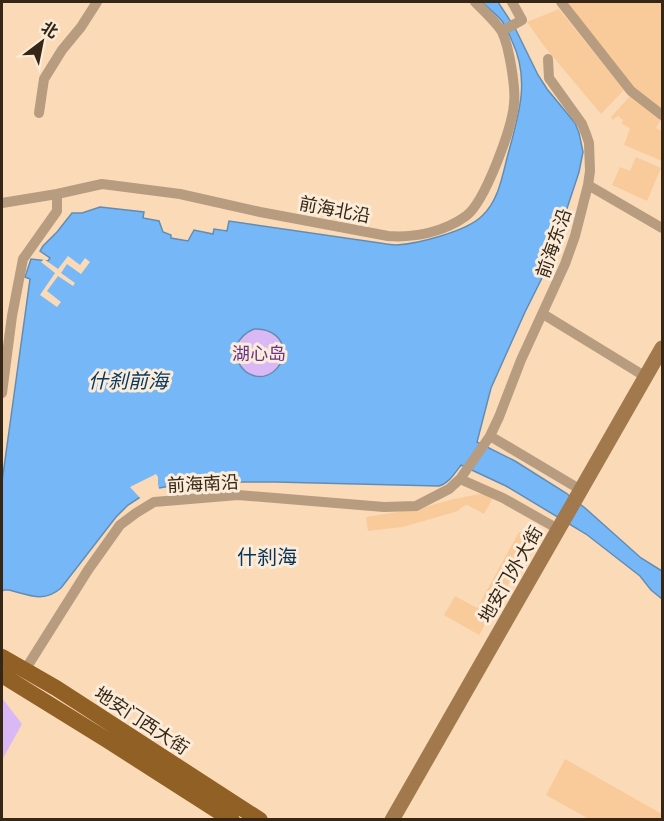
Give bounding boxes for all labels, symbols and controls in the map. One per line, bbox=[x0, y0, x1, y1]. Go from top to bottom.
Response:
north arrow bbox=[12, 12, 72, 72]
text: 北 bbox=[37, 16, 63, 43]
street label: 前海北沿 bbox=[297, 190, 373, 228]
street label: 前海东沿 bbox=[530, 205, 576, 281]
park label: 湖心岛 bbox=[232, 341, 286, 365]
water label: 什刹前海 bbox=[88, 367, 171, 394]
street label: 前海南沿 bbox=[166, 469, 240, 497]
street label: 地安门外大街 bbox=[473, 521, 547, 627]
district label: 什刹海 bbox=[237, 543, 297, 570]
street label: 地安门西大街 bbox=[90, 681, 194, 759]

